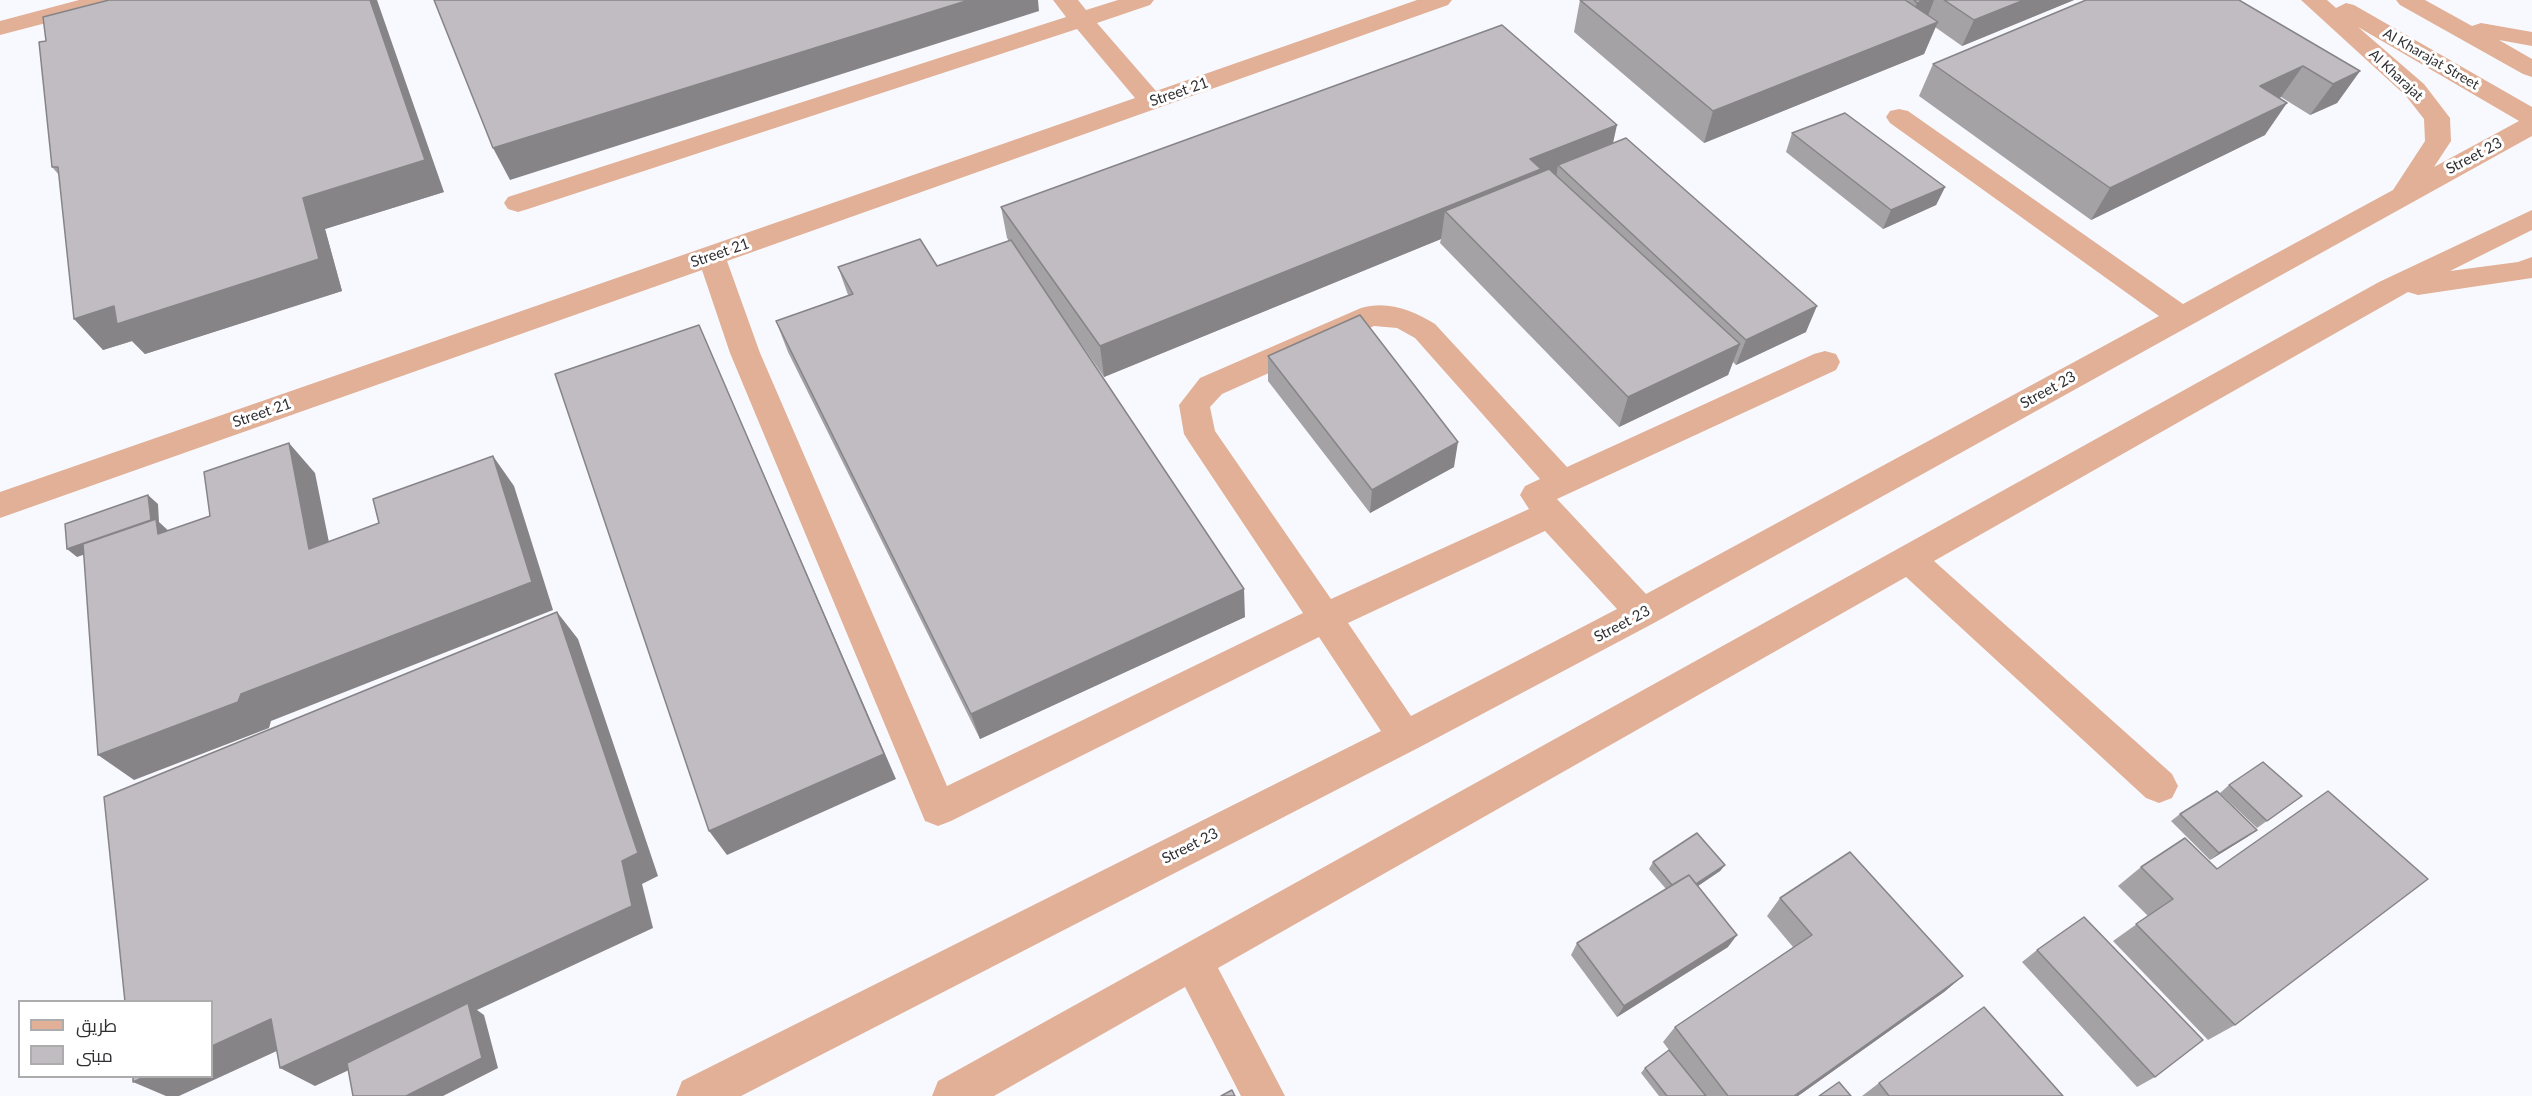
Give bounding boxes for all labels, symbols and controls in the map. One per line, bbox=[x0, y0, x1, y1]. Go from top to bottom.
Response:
street label: Al Kharajat Street bbox=[2380, 25, 2482, 93]
street label: Al Kharajat bbox=[2366, 46, 2426, 104]
street label: Street 21 bbox=[1147, 74, 1211, 110]
street label: Street 23 bbox=[2443, 134, 2505, 178]
street label: Street 21 bbox=[688, 235, 752, 271]
street label: Street 23 bbox=[2017, 367, 2079, 413]
street label: Street 21 bbox=[230, 395, 294, 431]
street label: Street 23 bbox=[1591, 602, 1653, 646]
street label: Street 23 bbox=[1159, 824, 1221, 868]
legend bbox=[18, 1000, 213, 1078]
text: طريق bbox=[76, 1014, 117, 1036]
text: مبنى bbox=[76, 1044, 113, 1066]

